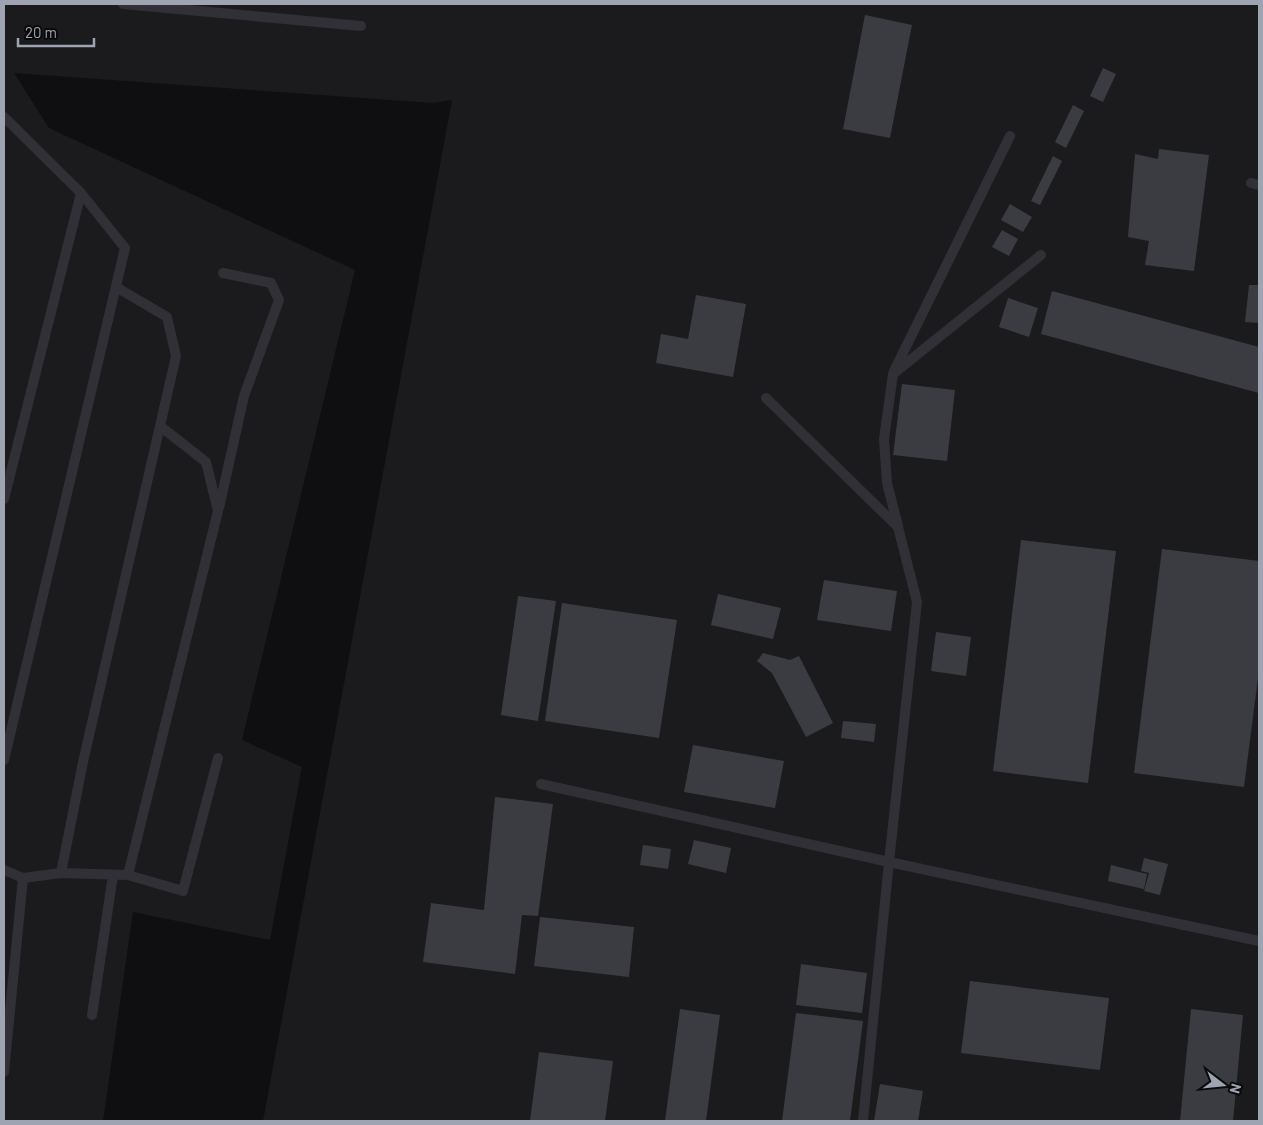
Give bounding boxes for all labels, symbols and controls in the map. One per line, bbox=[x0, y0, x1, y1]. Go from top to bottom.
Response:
scale bar bbox=[18, 15, 94, 47]
text: 20 m bbox=[25, 23, 57, 41]
north arrow bbox=[1198, 1060, 1248, 1110]
text: N bbox=[1227, 1082, 1245, 1096]

